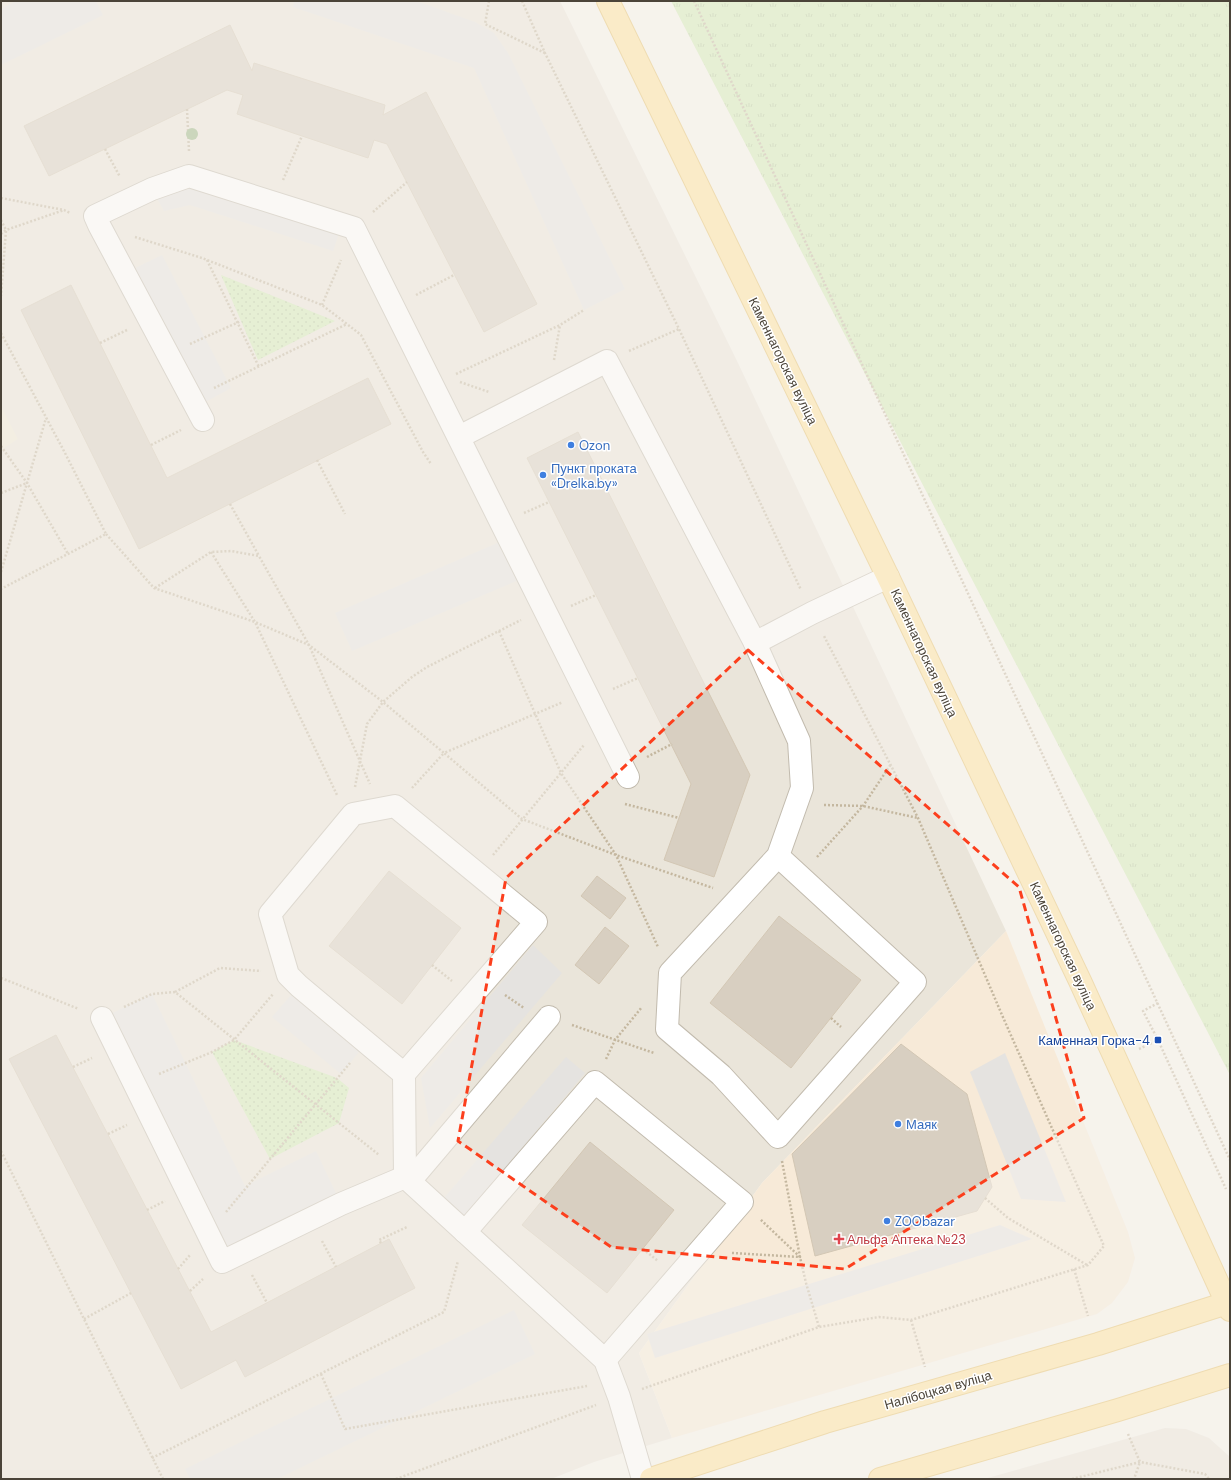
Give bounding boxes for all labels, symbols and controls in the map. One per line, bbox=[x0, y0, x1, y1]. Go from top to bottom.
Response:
street label: Каменнагорская вуліца bbox=[745, 295, 822, 428]
place label: Ozon bbox=[579, 437, 610, 454]
marker: Ozon bbox=[566, 440, 576, 450]
place label: Пункт проката «Drelka.by» bbox=[551, 460, 637, 492]
marker: Пункт проката «Drelka.by» bbox=[538, 470, 548, 480]
street label: Каменнагорская вуліца bbox=[887, 586, 962, 721]
street label: Каменнагорская вуліца bbox=[1026, 879, 1101, 1014]
place label: Каменная Горка-4 bbox=[1038, 1032, 1150, 1049]
marker: Каменная Горка-4 bbox=[1153, 1035, 1163, 1045]
place label: Маяк bbox=[906, 1116, 937, 1133]
marker: Маяк bbox=[893, 1119, 903, 1129]
place label: ZOObazar bbox=[895, 1213, 955, 1230]
marker: ZOObazar bbox=[882, 1216, 892, 1226]
place label: Альфа Аптека №23 bbox=[847, 1231, 966, 1248]
marker: Альфа Аптека №23 bbox=[834, 1234, 844, 1244]
street label: Налібоцкая вуліца bbox=[882, 1366, 994, 1413]

